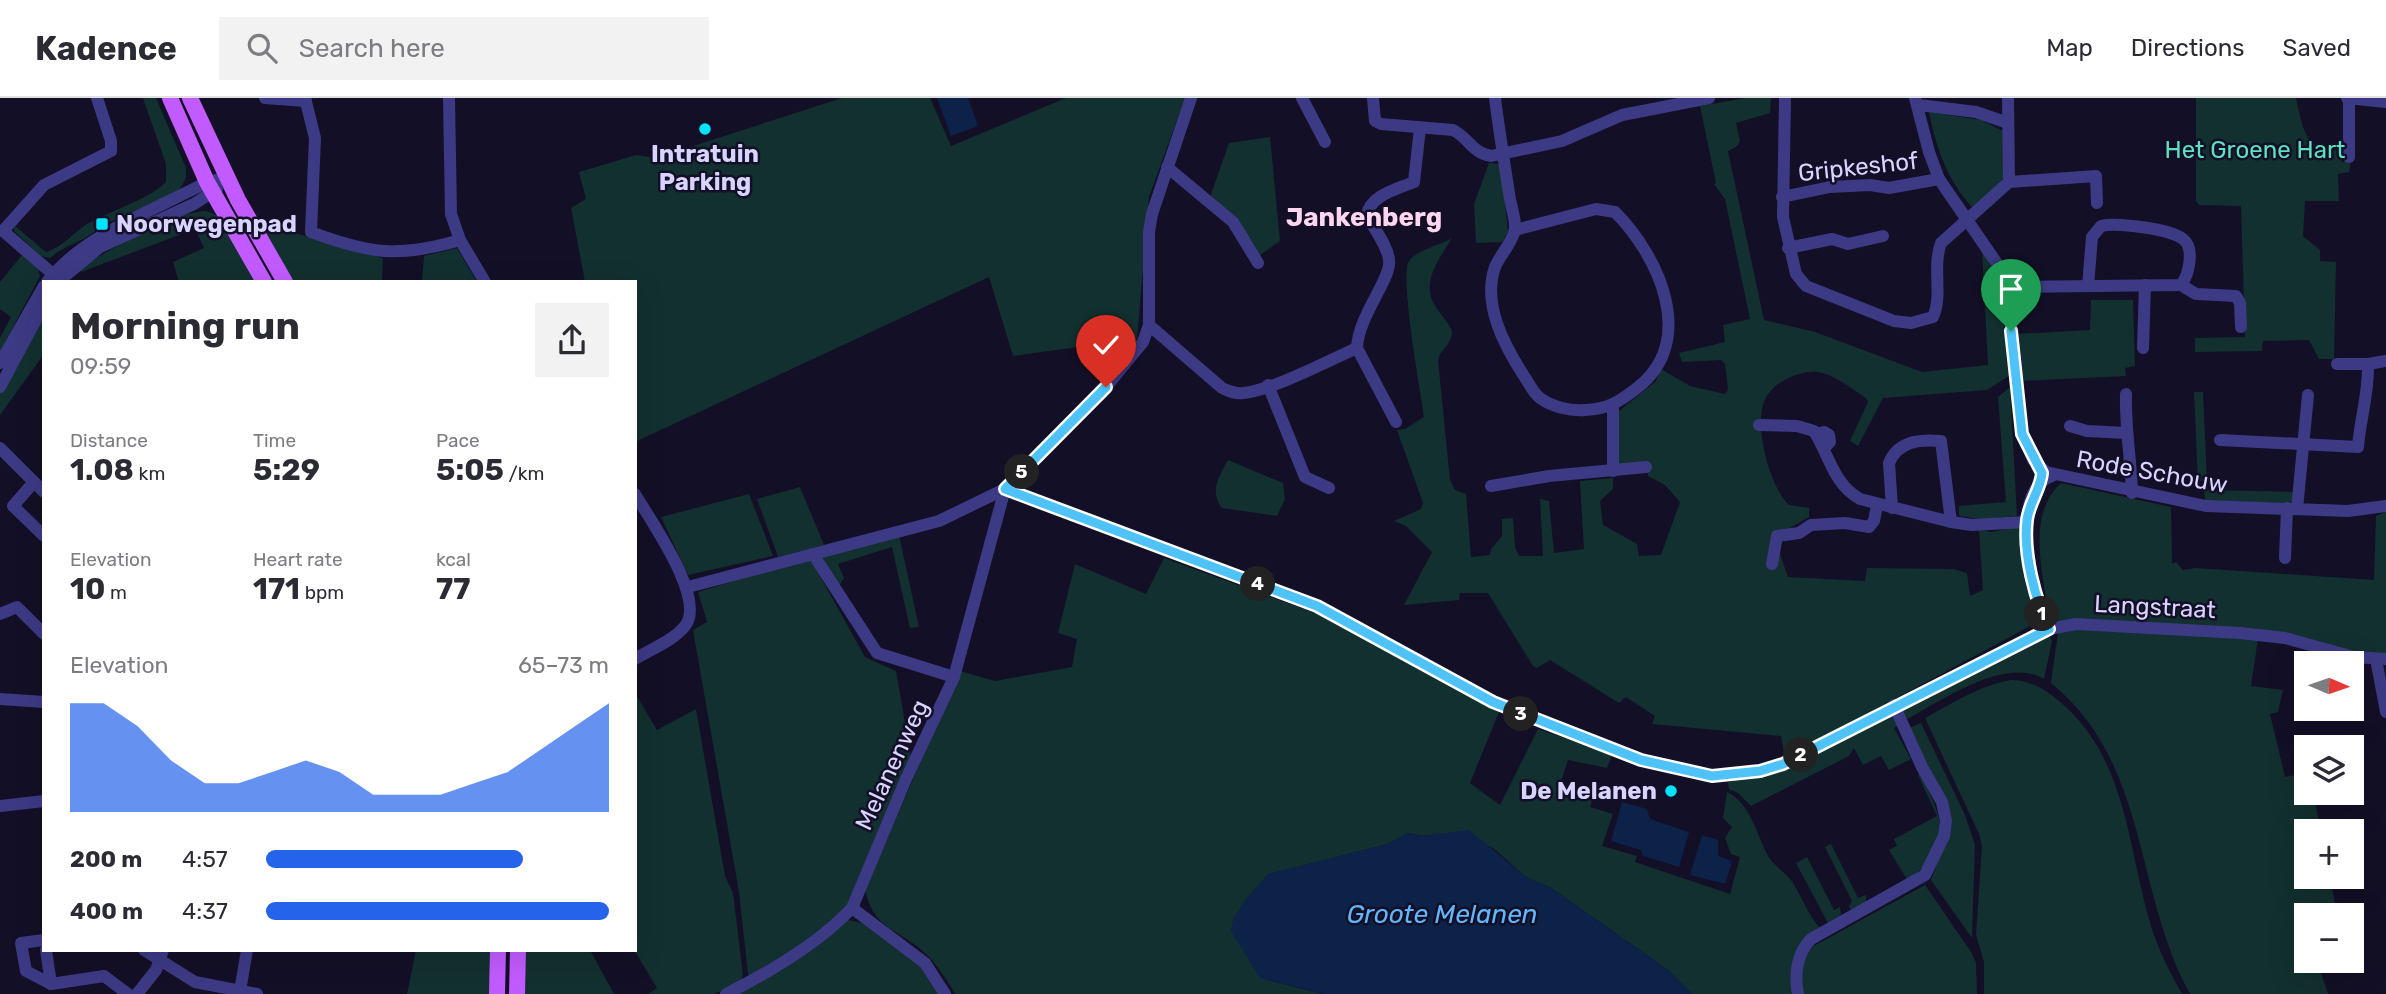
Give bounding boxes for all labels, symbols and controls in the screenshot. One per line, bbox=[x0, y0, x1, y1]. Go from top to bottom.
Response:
search box bbox=[219, 17, 709, 80]
text: Kadence bbox=[35, 29, 177, 68]
icon: search bbox=[243, 29, 281, 67]
text: Search here bbox=[299, 33, 445, 64]
text: Map bbox=[2046, 34, 2093, 62]
text: Directions bbox=[2131, 34, 2244, 62]
text: Saved bbox=[2282, 34, 2351, 62]
marker: Intratuin Parking bbox=[697, 121, 713, 137]
park label: Het Groene Hart bbox=[2165, 136, 2345, 164]
place label: Intratuin Parking bbox=[651, 140, 759, 196]
street label: Gripkeshof bbox=[1797, 147, 1920, 187]
district label: Jankenberg bbox=[1286, 202, 1442, 233]
place label: Noorwegenpad bbox=[116, 210, 297, 238]
marker: Noorwegenpad bbox=[94, 216, 110, 232]
pin bbox=[1981, 259, 2041, 331]
icon: arrive bbox=[1992, 270, 2030, 308]
text: Morning run bbox=[70, 303, 300, 349]
button: share bbox=[535, 303, 609, 377]
pin bbox=[1076, 315, 1136, 387]
icon: check bbox=[1087, 326, 1125, 364]
text: 09:59 bbox=[70, 352, 131, 380]
text: Distance bbox=[70, 429, 148, 452]
text: Time bbox=[253, 429, 296, 452]
text: Pace bbox=[436, 429, 480, 452]
street label: Rode Schouw bbox=[2074, 445, 2230, 499]
text: 1.08 bbox=[70, 452, 134, 488]
text: 5:29 bbox=[253, 452, 320, 488]
text: 5:05 bbox=[436, 452, 504, 488]
pin: 5 bbox=[1004, 454, 1040, 490]
text: 5 bbox=[1015, 460, 1028, 483]
text: km bbox=[134, 462, 165, 485]
text: /km bbox=[504, 462, 544, 485]
text: Elevation bbox=[70, 548, 151, 571]
text: Heart rate bbox=[253, 548, 343, 571]
text: kcal bbox=[436, 548, 471, 571]
pin: 4 bbox=[1240, 566, 1276, 602]
text: 10 bbox=[70, 571, 105, 607]
text: 171 bbox=[253, 571, 300, 607]
text: 77 bbox=[436, 571, 470, 607]
text: 4 bbox=[1251, 572, 1264, 595]
text: m bbox=[105, 581, 127, 604]
text: bpm bbox=[300, 581, 344, 604]
street label: Langstraat bbox=[2093, 590, 2217, 624]
pin: 1 bbox=[2024, 596, 2060, 632]
text: 1 bbox=[2037, 602, 2046, 625]
text: Elevation bbox=[70, 651, 169, 679]
text: 65–73 m bbox=[518, 651, 609, 679]
north arrow bbox=[2294, 651, 2364, 721]
map controls bbox=[2294, 651, 2364, 973]
street label: Melanenweg bbox=[850, 695, 934, 835]
pin: 3 bbox=[1504, 696, 1538, 732]
text: 3 bbox=[1514, 702, 1527, 725]
button: layers bbox=[2294, 735, 2364, 805]
pin: 2 bbox=[1784, 738, 1818, 772]
text: 2 bbox=[1794, 743, 1807, 766]
place label: De Melanen bbox=[1520, 777, 1657, 805]
marker: De Melanen bbox=[1663, 783, 1679, 799]
button: + bbox=[2294, 819, 2364, 889]
text: 200 m bbox=[70, 845, 142, 873]
text: 4:57 bbox=[182, 845, 228, 873]
text: 400 m bbox=[70, 897, 143, 925]
text: 4:37 bbox=[182, 897, 228, 925]
water label: Groote Melanen bbox=[1347, 899, 1537, 930]
button: − bbox=[2294, 903, 2364, 973]

